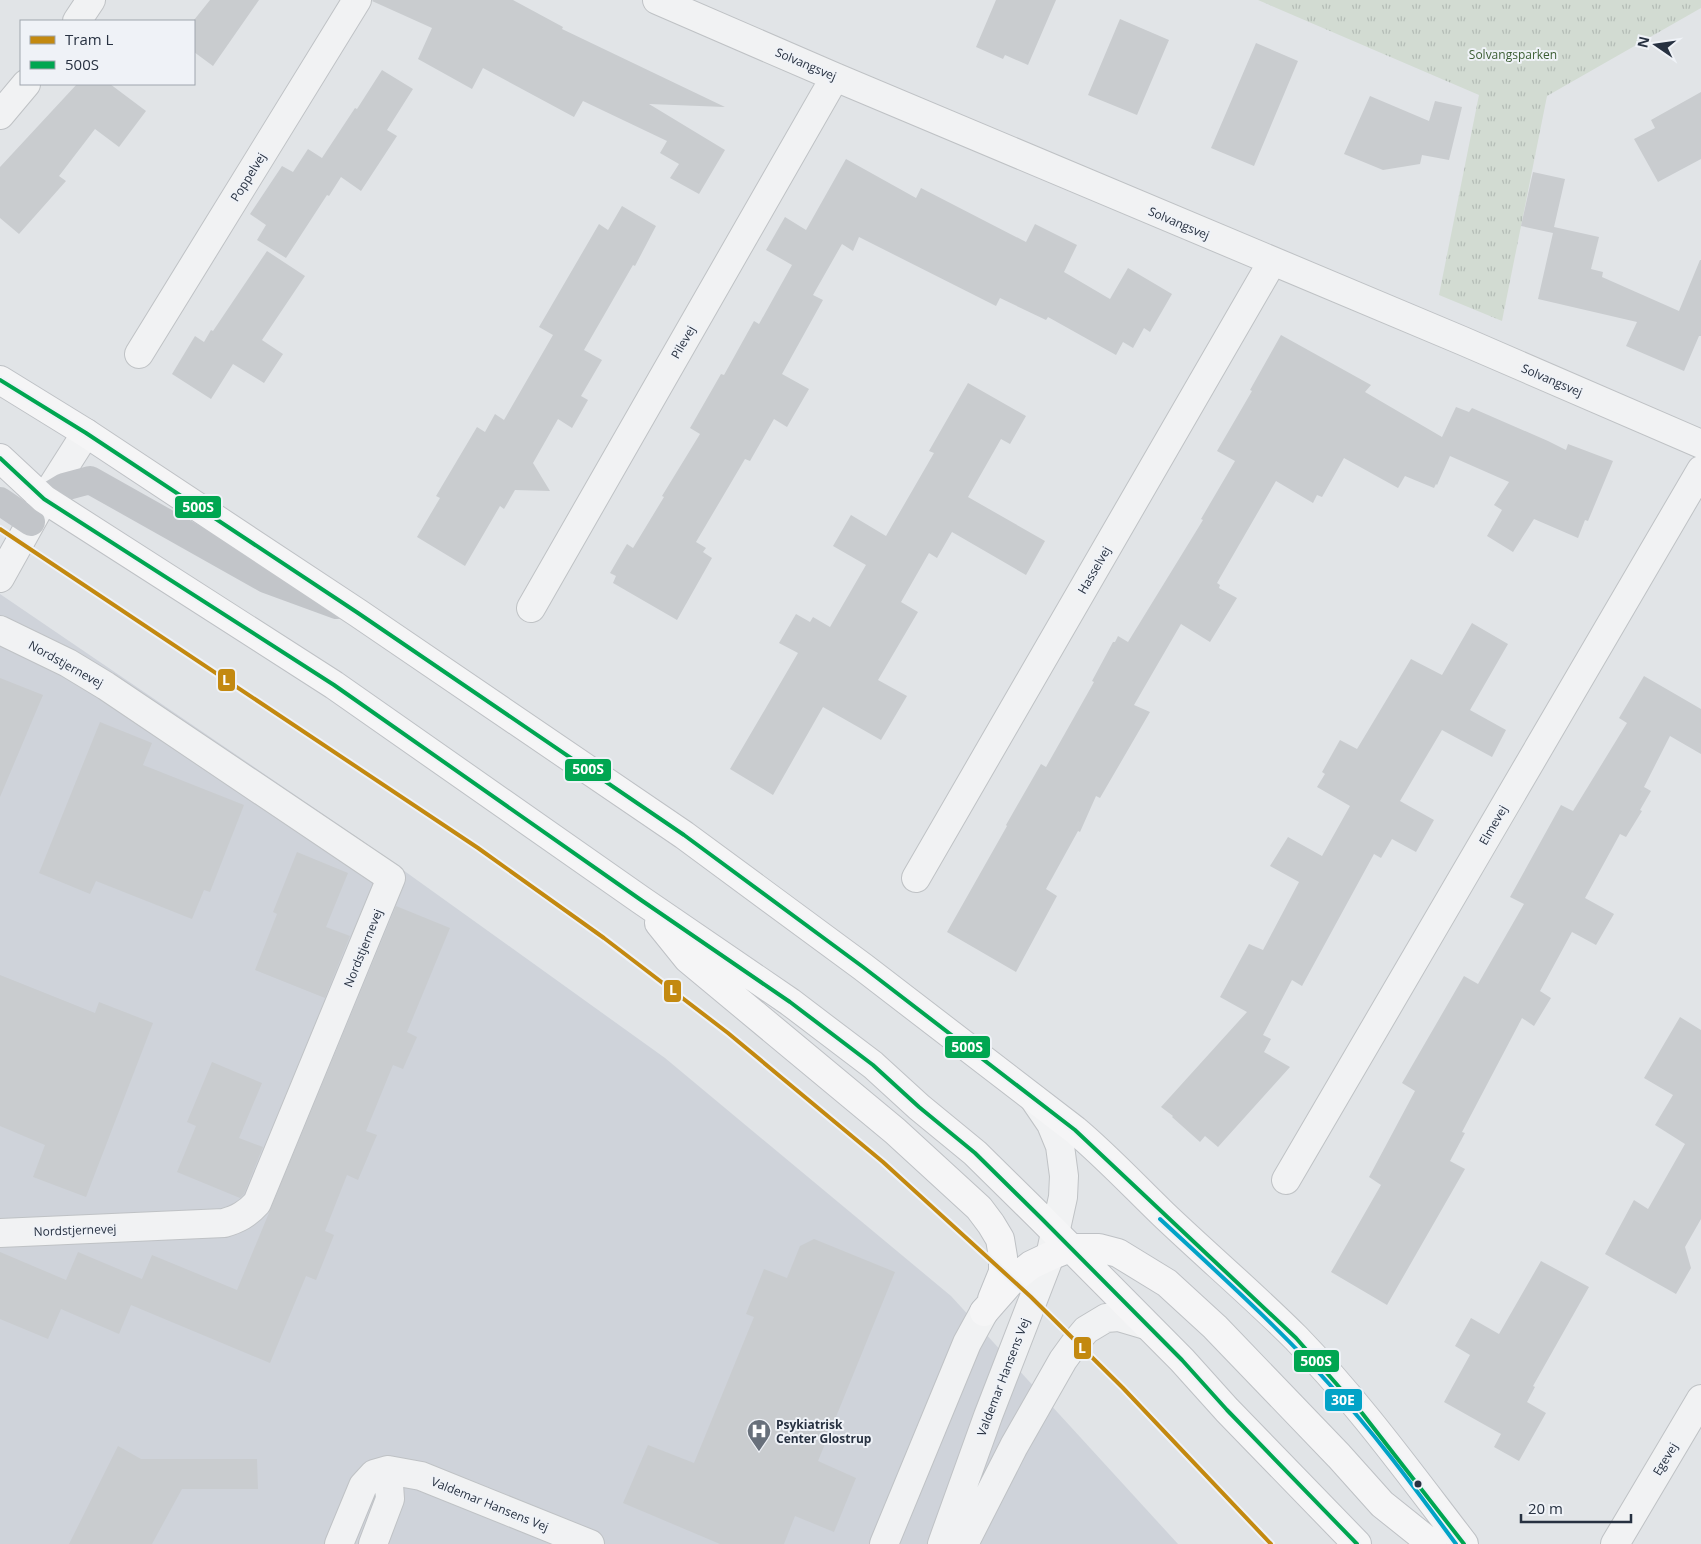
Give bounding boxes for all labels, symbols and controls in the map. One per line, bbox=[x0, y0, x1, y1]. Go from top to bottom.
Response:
legend bbox=[20, 20, 195, 85]
north arrow bbox=[1631, 20, 1681, 70]
text: Tram L bbox=[65, 29, 114, 49]
text: N bbox=[1632, 34, 1653, 50]
street label: Solvangsvej bbox=[773, 44, 839, 84]
park label: Solvangsparken bbox=[1469, 46, 1557, 63]
text: 500S bbox=[65, 54, 99, 74]
street label: Poppelvej bbox=[226, 149, 270, 205]
street label: Solvangsvej bbox=[1146, 203, 1212, 243]
street label: Pilevej bbox=[667, 322, 699, 362]
street label: Solvangsvej bbox=[1519, 360, 1585, 400]
line badge: 500S bbox=[174, 495, 222, 519]
text: 500S bbox=[182, 497, 214, 516]
street label: Hasselvej bbox=[1074, 543, 1114, 597]
street label: Nordstjernevej bbox=[26, 636, 106, 692]
line badge: L bbox=[217, 668, 236, 692]
text: L bbox=[222, 670, 230, 689]
line badge: 500S bbox=[564, 758, 612, 782]
text: 500S bbox=[572, 759, 604, 778]
street label: Elmevej bbox=[1475, 802, 1511, 848]
street label: Nordstjernevej bbox=[340, 906, 386, 990]
line badge: L bbox=[663, 979, 682, 1003]
text: L bbox=[669, 980, 677, 999]
line badge: 500S bbox=[944, 1035, 991, 1059]
text: 500S bbox=[951, 1037, 983, 1056]
street label: Nordstjernevej bbox=[33, 1220, 117, 1240]
street label: Valdemar Hansens Vej bbox=[973, 1316, 1033, 1438]
line badge: L bbox=[1073, 1336, 1092, 1360]
text: L bbox=[1078, 1338, 1086, 1357]
line badge: 500S bbox=[1293, 1349, 1340, 1373]
text: 500S bbox=[1300, 1351, 1332, 1370]
line badge: 30E bbox=[1324, 1388, 1363, 1412]
text: 30E bbox=[1331, 1390, 1355, 1409]
place label: Psykiatrisk Center Glostrup bbox=[776, 1416, 872, 1447]
hospital icon: Psykiatrisk Center Glostrup bbox=[746, 1418, 772, 1452]
street label: Egevej bbox=[1649, 1439, 1681, 1479]
street label: Valdemar Hansens Vej bbox=[429, 1473, 551, 1535]
unlabelled marker bbox=[1413, 1479, 1423, 1489]
scale bar bbox=[1521, 1492, 1631, 1524]
text: 20 m bbox=[1528, 1498, 1563, 1518]

